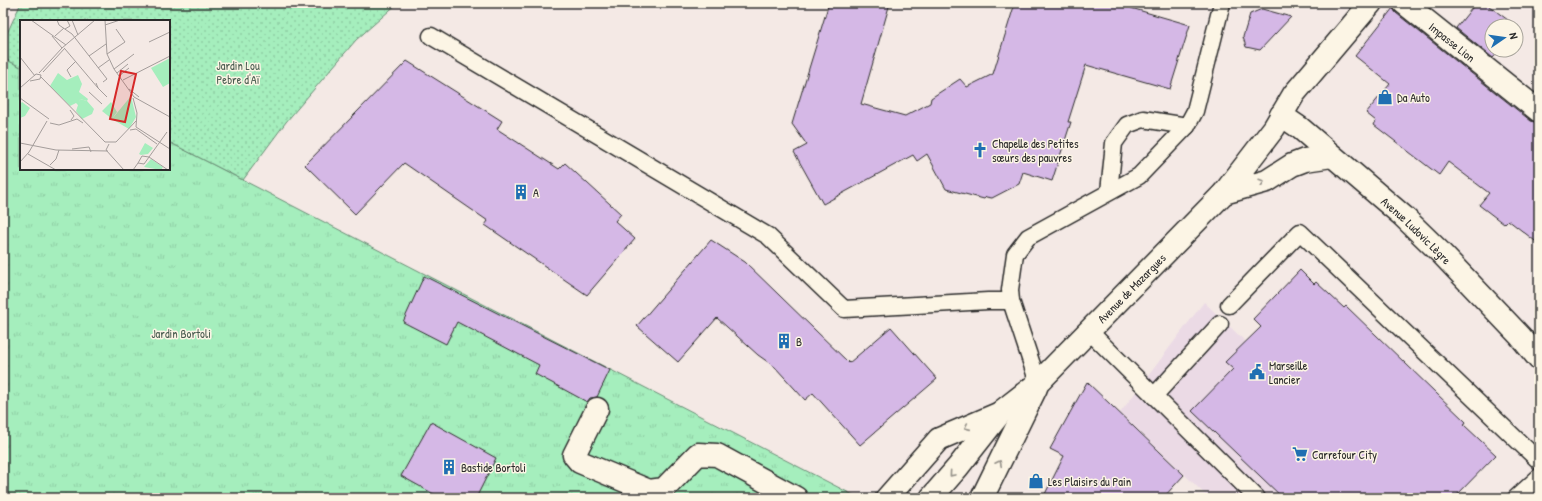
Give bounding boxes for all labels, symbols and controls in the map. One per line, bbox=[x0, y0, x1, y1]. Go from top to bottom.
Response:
street label: Impasse Lion bbox=[1426, 18, 1479, 66]
north arrow bbox=[1484, 18, 1524, 58]
inset map bbox=[20, 20, 170, 170]
text: N bbox=[1506, 31, 1521, 40]
park label: Jardin Lou Pebre d'Aï bbox=[216, 57, 260, 88]
shop icon: Da Auto bbox=[1376, 88, 1394, 106]
place label: Da Auto bbox=[1397, 89, 1430, 106]
place label: Chapelle des Petites sœurs des pauvres bbox=[992, 135, 1079, 166]
church icon: Chapelle des Petites sœurs des pauvres bbox=[971, 141, 989, 159]
one-way arrow bbox=[1258, 178, 1265, 187]
building icon: A bbox=[512, 183, 530, 201]
place label: A bbox=[533, 184, 539, 201]
street label: Avenue Ludovic Lègre bbox=[1378, 193, 1456, 268]
street label: Avenue de Mazargues bbox=[1093, 249, 1169, 327]
park label: Jardin Bortoli bbox=[151, 325, 211, 342]
building icon: B bbox=[775, 332, 793, 350]
place label: B bbox=[796, 333, 802, 350]
place label: Marseille Lancier bbox=[1269, 357, 1308, 388]
public building icon: Marseille Lancier bbox=[1248, 363, 1266, 381]
one-way arrow bbox=[963, 422, 971, 430]
supermarket icon: Carrefour City bbox=[1291, 445, 1309, 463]
place label: Carrefour City bbox=[1312, 446, 1377, 463]
building icon: Bastide Bortoli bbox=[440, 458, 458, 476]
place label: Bastide Bortoli bbox=[461, 459, 526, 476]
one-way arrow bbox=[994, 460, 1002, 467]
one-way arrow bbox=[949, 470, 956, 477]
shop icon: Les Plaisirs du Pain bbox=[1027, 472, 1045, 490]
place label: Les Plaisirs du Pain bbox=[1048, 473, 1131, 490]

